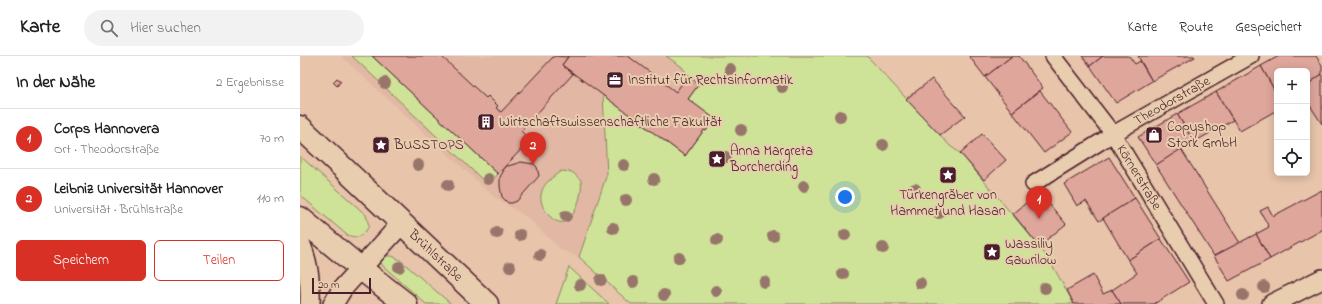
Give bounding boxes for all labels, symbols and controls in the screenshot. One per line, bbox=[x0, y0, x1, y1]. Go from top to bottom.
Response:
search box bbox=[84, 10, 364, 46]
text: Karte bbox=[20, 14, 60, 41]
icon: search bbox=[98, 17, 120, 39]
text: Hier suchen bbox=[130, 17, 201, 39]
text: Karte bbox=[1128, 17, 1157, 38]
text: Route bbox=[1179, 17, 1213, 38]
text: Gespeichert bbox=[1235, 17, 1302, 38]
map controls bbox=[1274, 68, 1310, 176]
button: + bbox=[1274, 68, 1310, 104]
text: In der Nähe bbox=[16, 70, 95, 95]
office icon: Institut für Rechtsinformatik bbox=[605, 70, 625, 90]
place label: Institut für Rechtsinformatik bbox=[628, 70, 794, 91]
street label: Theodorstraße bbox=[1130, 70, 1215, 131]
text: 2 Ergebnisse bbox=[216, 73, 284, 92]
button: − bbox=[1274, 104, 1310, 140]
building icon: Wirtschaftswissenschaftliche Fakultät bbox=[476, 112, 496, 132]
place label: Wirtschaftswissenschaftliche Fakultät bbox=[499, 112, 722, 133]
place label: Copyshop Stork GmbH bbox=[1167, 117, 1237, 154]
text: Corps Hannovera bbox=[54, 118, 159, 140]
shop icon: Copyshop Stork GmbH bbox=[1144, 125, 1164, 145]
text: 1 bbox=[27, 129, 31, 148]
text: 70 m bbox=[260, 129, 284, 148]
pin: 2 bbox=[520, 132, 546, 165]
place icon: BUSSTOPS bbox=[371, 135, 391, 155]
place label: BUSSTOPS bbox=[393, 135, 464, 156]
text: Ort · Theodorstraße bbox=[54, 140, 159, 159]
street label: Körnerstraße bbox=[1111, 140, 1168, 215]
button: locate bbox=[1274, 140, 1310, 176]
place label: Anna Margreta Borcherding bbox=[729, 141, 813, 179]
place icon: Anna Margreta Borcherding bbox=[707, 149, 727, 169]
place icon: Türkengräber von Hammet und Hasan bbox=[938, 165, 958, 185]
text: Leibniz Universität Hannover bbox=[54, 178, 223, 200]
place label: Türkengräber von Hammet und Hasan bbox=[890, 185, 1006, 222]
pin: 1 bbox=[1026, 186, 1052, 219]
your location bbox=[835, 187, 855, 207]
text: 2 bbox=[26, 189, 32, 208]
text: 110 m bbox=[257, 189, 284, 208]
text: Universität · Brühlstraße bbox=[54, 200, 183, 219]
street label: Brühlstraße bbox=[403, 224, 468, 287]
place label: Wassiliy Gawrilow bbox=[1005, 234, 1056, 271]
button: Speichern bbox=[16, 240, 146, 281]
button: Teilen bbox=[154, 240, 284, 281]
place icon: Wassiliy Gawrilow bbox=[982, 242, 1002, 262]
scale bar bbox=[312, 276, 371, 295]
text: 20 m bbox=[318, 277, 340, 293]

